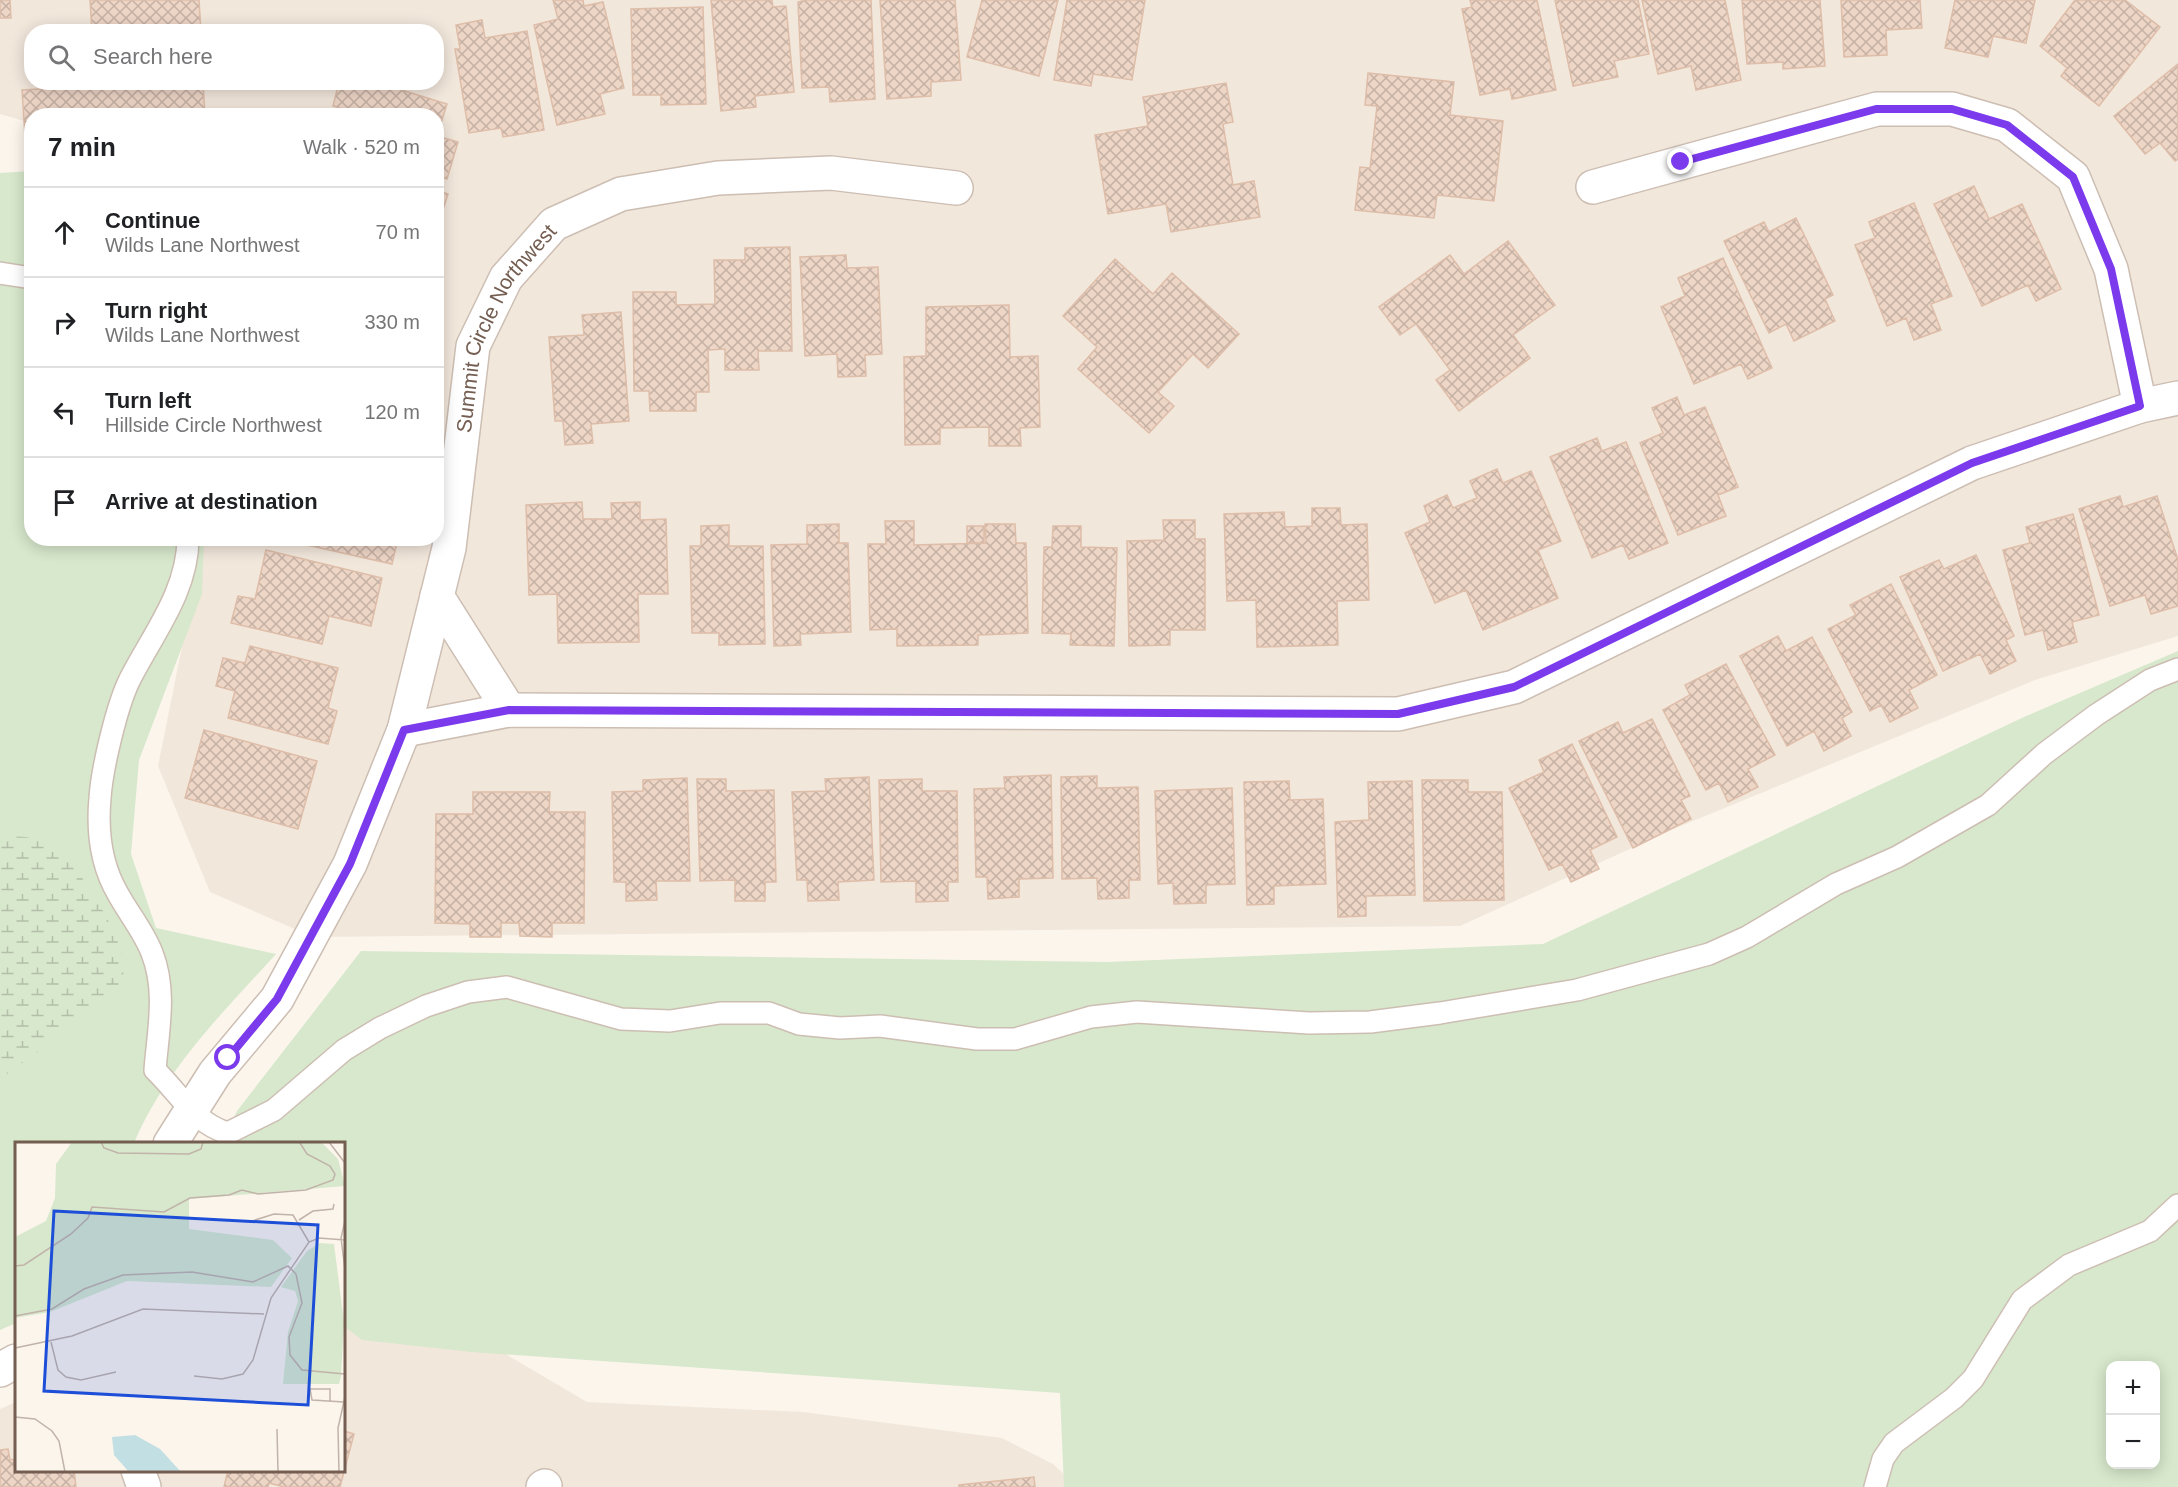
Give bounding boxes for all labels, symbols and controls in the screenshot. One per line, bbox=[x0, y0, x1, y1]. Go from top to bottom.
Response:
search box bbox=[24, 24, 444, 90]
icon: search bbox=[45, 41, 78, 74]
text: Search here bbox=[93, 44, 213, 69]
text: 7 min bbox=[48, 132, 116, 162]
text: Walk · 520 m bbox=[303, 136, 420, 158]
route end bbox=[1667, 148, 1693, 174]
text: Continue bbox=[105, 208, 200, 233]
icon: ahead bbox=[48, 216, 81, 249]
street label: Summit Circle Northwest bbox=[451, 219, 560, 434]
text: 70 m bbox=[376, 221, 420, 243]
text: Wilds Lane Northwest bbox=[105, 234, 300, 256]
text: Turn right bbox=[105, 298, 207, 323]
icon: right bbox=[48, 306, 81, 339]
text: 330 m bbox=[364, 311, 420, 333]
text: Wilds Lane Northwest bbox=[105, 324, 300, 346]
text: Turn left bbox=[105, 388, 191, 413]
icon: left bbox=[48, 396, 81, 429]
text: 120 m bbox=[364, 401, 420, 423]
text: Hillside Circle Northwest bbox=[105, 414, 322, 436]
icon: arrive bbox=[48, 486, 81, 519]
text: Arrive at destination bbox=[105, 489, 318, 514]
route start bbox=[214, 1044, 240, 1070]
inset map bbox=[15, 1142, 345, 1472]
map controls bbox=[2106, 1361, 2160, 1469]
button: + bbox=[2106, 1361, 2160, 1415]
button: − bbox=[2106, 1415, 2160, 1469]

